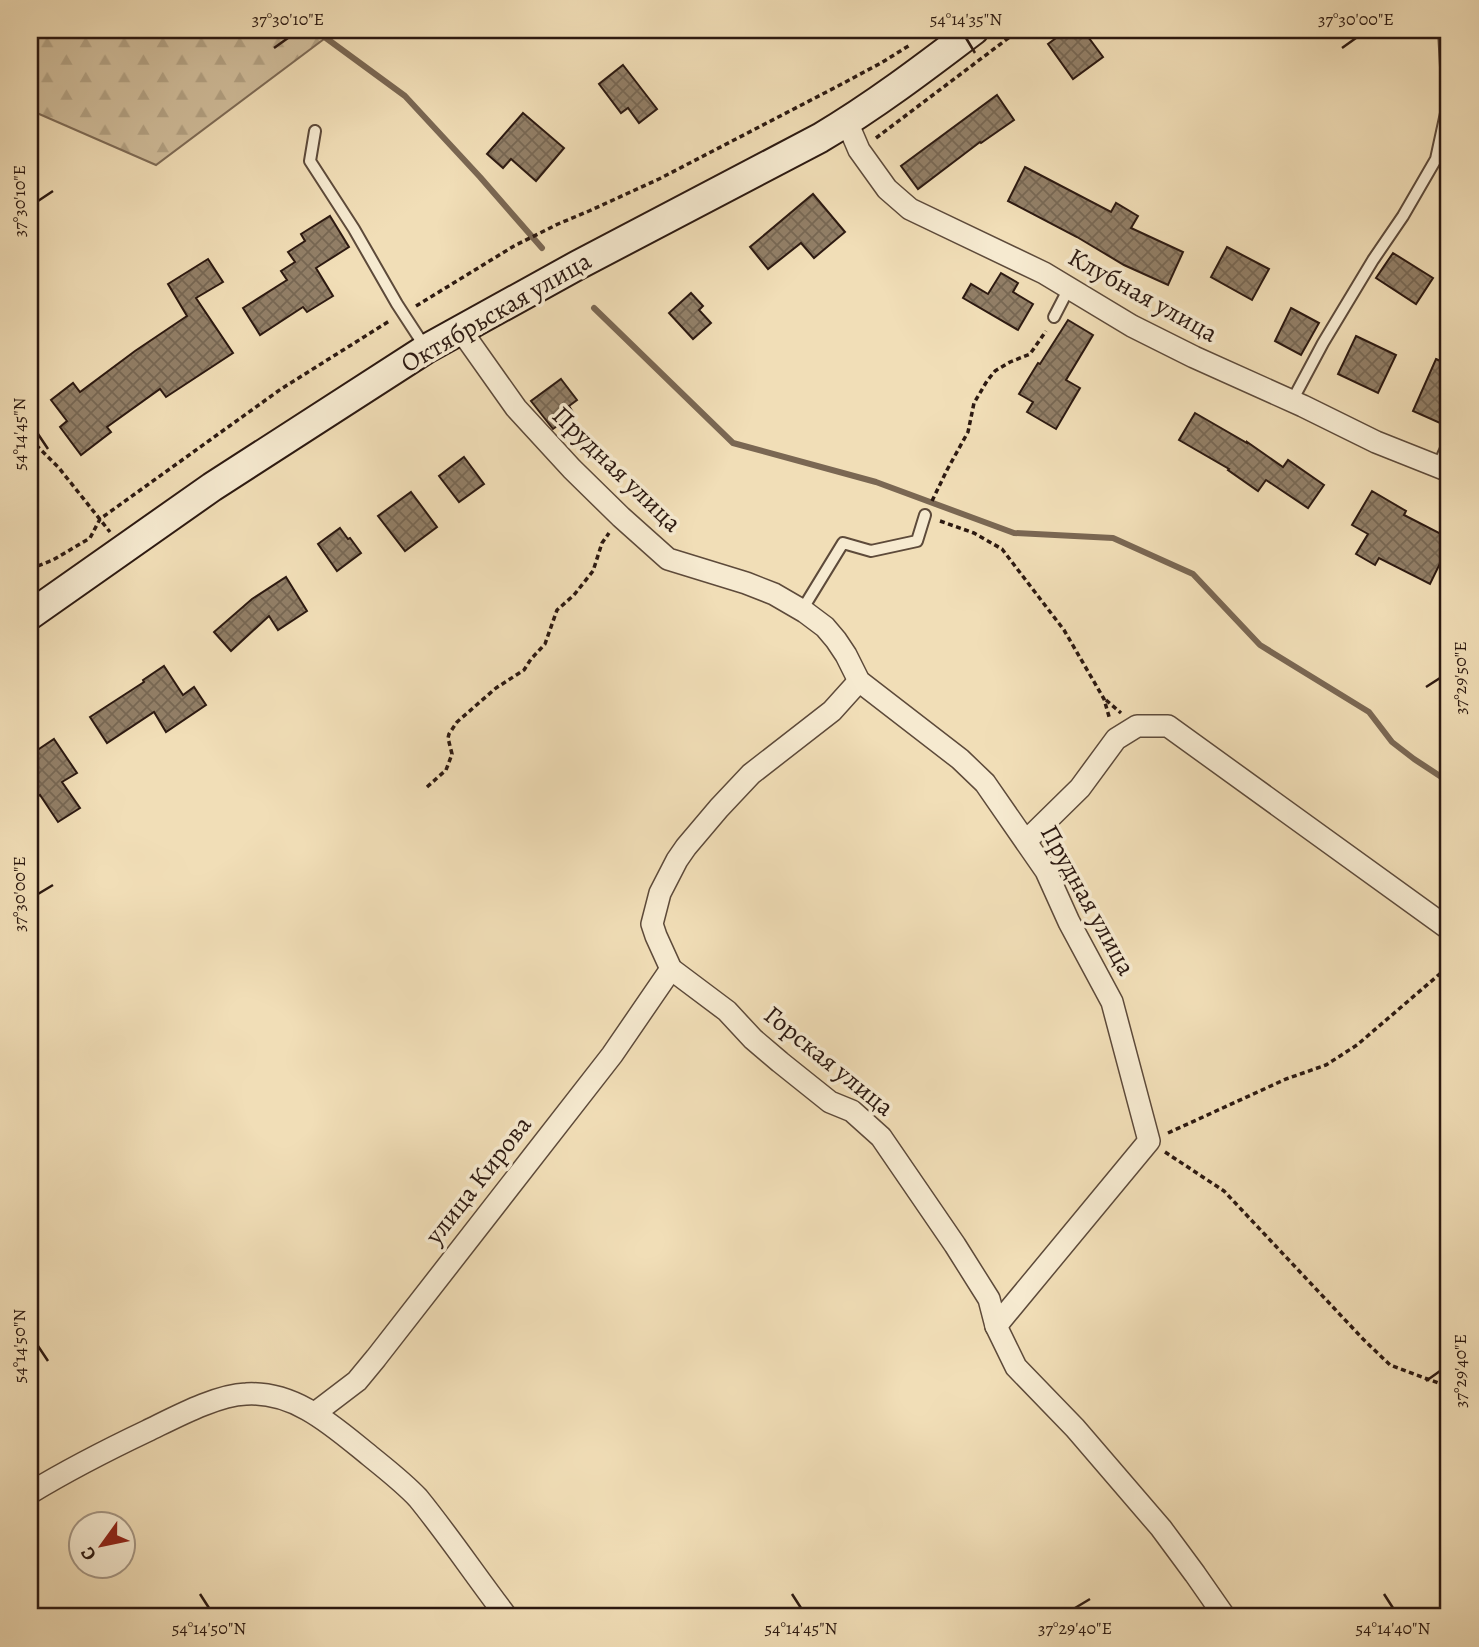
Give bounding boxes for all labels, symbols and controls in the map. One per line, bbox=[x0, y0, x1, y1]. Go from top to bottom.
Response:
text: 37°30'10"E bbox=[252, 7, 324, 31]
text: 54°14'35"N bbox=[930, 7, 1002, 31]
text: 37°30'00"E bbox=[1318, 7, 1394, 31]
text: 37°30'10"E bbox=[7, 165, 31, 237]
street label: Клубная улица bbox=[1062, 239, 1224, 351]
street label: Октябрьская улица bbox=[394, 243, 598, 381]
text: 54°14'45"N bbox=[7, 397, 31, 471]
street label: Прудная улица bbox=[545, 398, 689, 540]
text: 37°29'50"E bbox=[1448, 641, 1472, 715]
street label: Прудная улица bbox=[1032, 818, 1144, 982]
text: 37°30'00"E bbox=[7, 856, 31, 932]
street label: Горская улица bbox=[757, 998, 901, 1124]
street label: улица Кирова bbox=[416, 1108, 539, 1252]
text: 54°14'50"N bbox=[7, 1309, 31, 1383]
text: 37°29'40"E bbox=[1448, 1334, 1472, 1408]
north arrow bbox=[66, 1510, 136, 1580]
text: С bbox=[74, 1542, 103, 1566]
text: 54°14'50"N bbox=[172, 1616, 246, 1640]
text: 54°14'45"N bbox=[764, 1616, 838, 1640]
text: 37°29'40"E bbox=[1038, 1616, 1112, 1640]
text: 54°14'40"N bbox=[1356, 1616, 1430, 1640]

